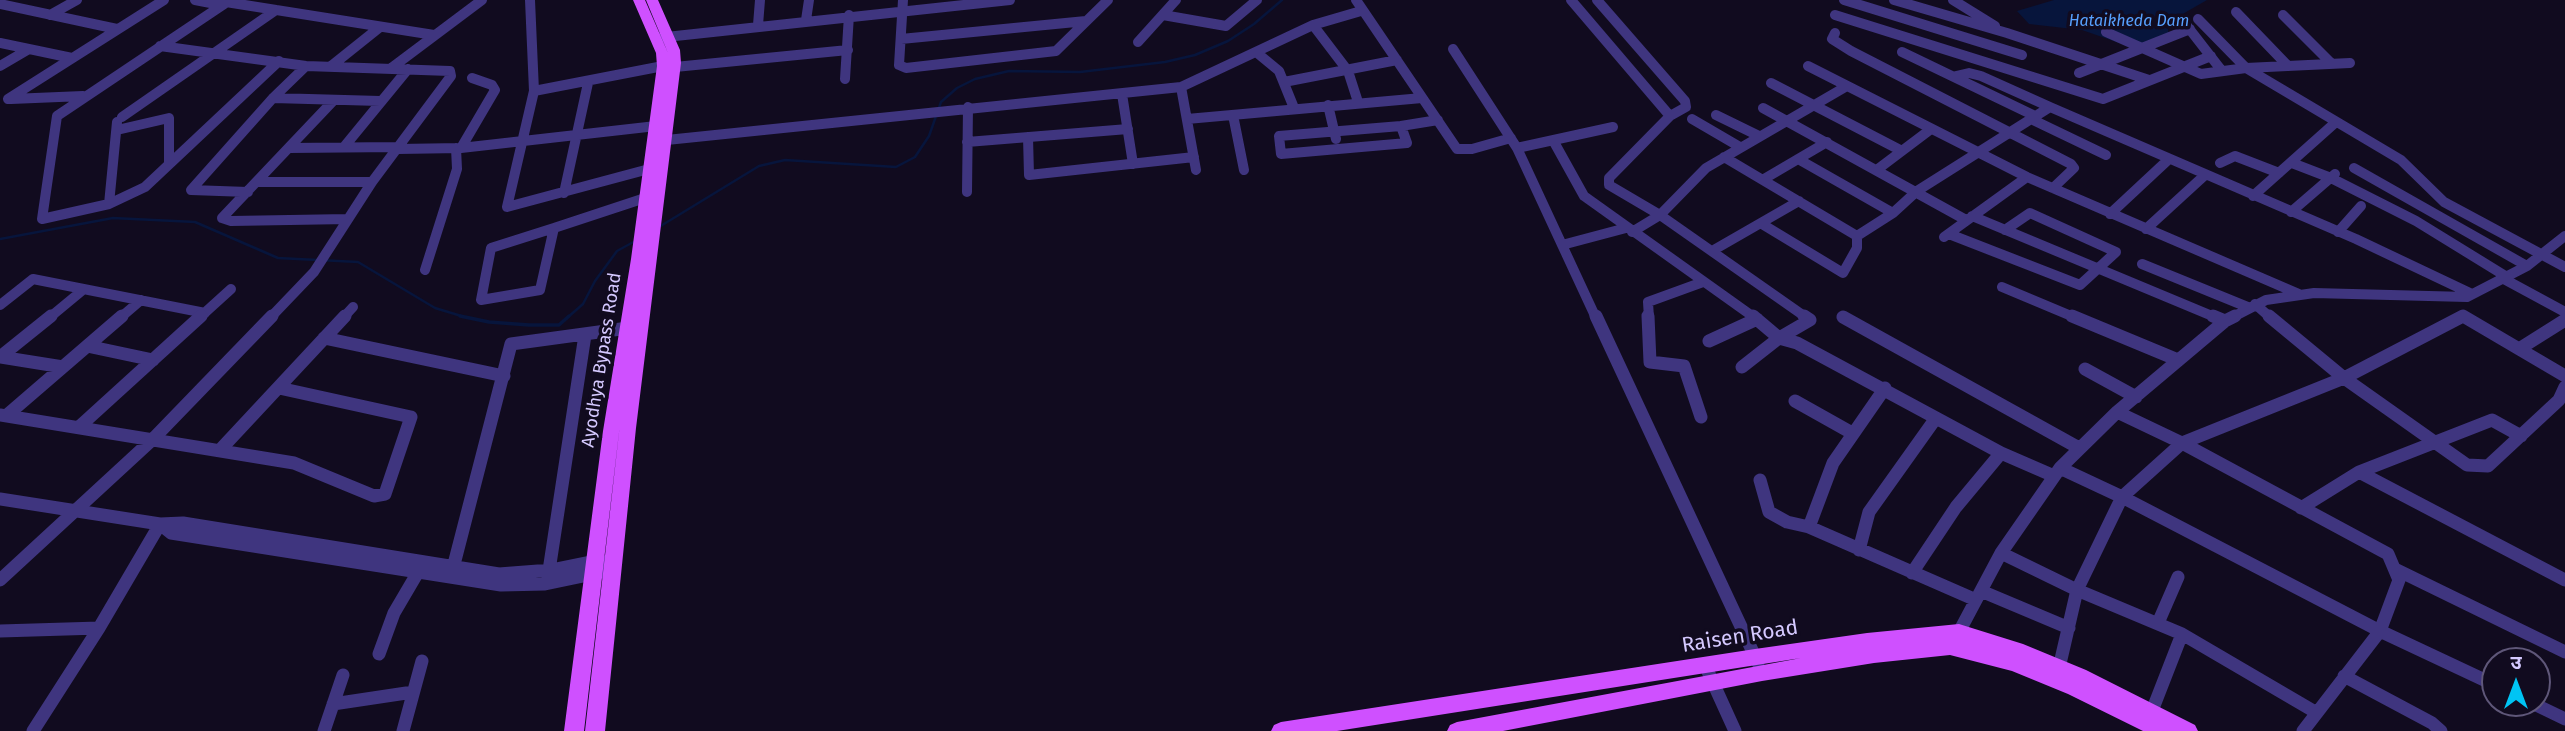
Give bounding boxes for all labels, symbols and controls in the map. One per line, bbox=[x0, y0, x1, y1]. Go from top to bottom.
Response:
water label: Hataikheda Dam bbox=[2069, 12, 2189, 32]
street label: Ayodhya Bypass Road bbox=[578, 271, 626, 449]
street label: Raisen Road bbox=[1680, 615, 1800, 659]
north arrow bbox=[2481, 647, 2551, 717]
text: उ bbox=[2510, 651, 2522, 674]

